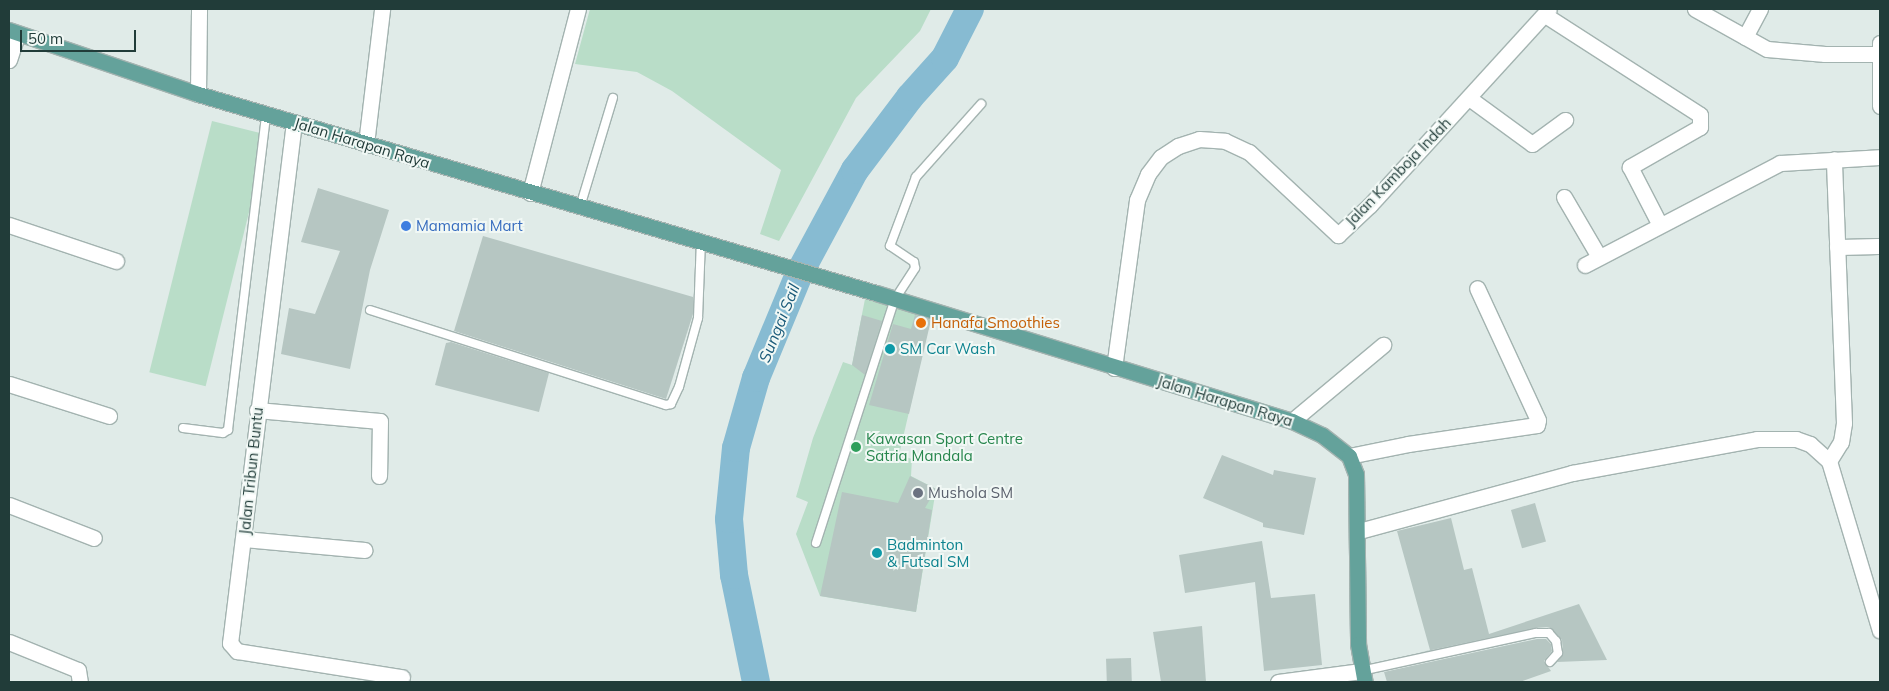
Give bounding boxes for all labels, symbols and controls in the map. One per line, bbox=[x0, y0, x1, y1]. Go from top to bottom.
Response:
scale bar bbox=[22, 20, 139, 52]
text: 50 m bbox=[28, 29, 63, 48]
street label: Jalan Harapan Raya bbox=[292, 114, 432, 172]
street label: Jalan Kamboja Indah bbox=[1341, 114, 1455, 230]
place label: Mamamia Mart bbox=[416, 217, 523, 235]
marker: Mamamia Mart bbox=[400, 220, 412, 232]
water label: Sungai Sail bbox=[755, 281, 803, 365]
place label: Hanafa Smoothies bbox=[931, 314, 1060, 332]
marker: Hanafa Smoothies bbox=[915, 317, 927, 329]
place label: SM Car Wash bbox=[900, 340, 996, 358]
marker: SM Car Wash bbox=[884, 343, 896, 355]
street label: Jalan Harapan Raya bbox=[1155, 372, 1295, 430]
street label: Jalan Tribun Buntu bbox=[235, 406, 267, 536]
place label: Kawasan Sport Centre Satria Mandala bbox=[866, 429, 1023, 464]
marker: Kawasan Sport Centre Satria Mandala bbox=[850, 441, 862, 453]
place label: Mushola SM bbox=[928, 484, 1013, 502]
marker: Mushola SM bbox=[912, 487, 924, 499]
place label: Badminton & Futsal SM bbox=[887, 535, 969, 570]
marker: Badminton & Futsal SM bbox=[871, 547, 883, 559]

